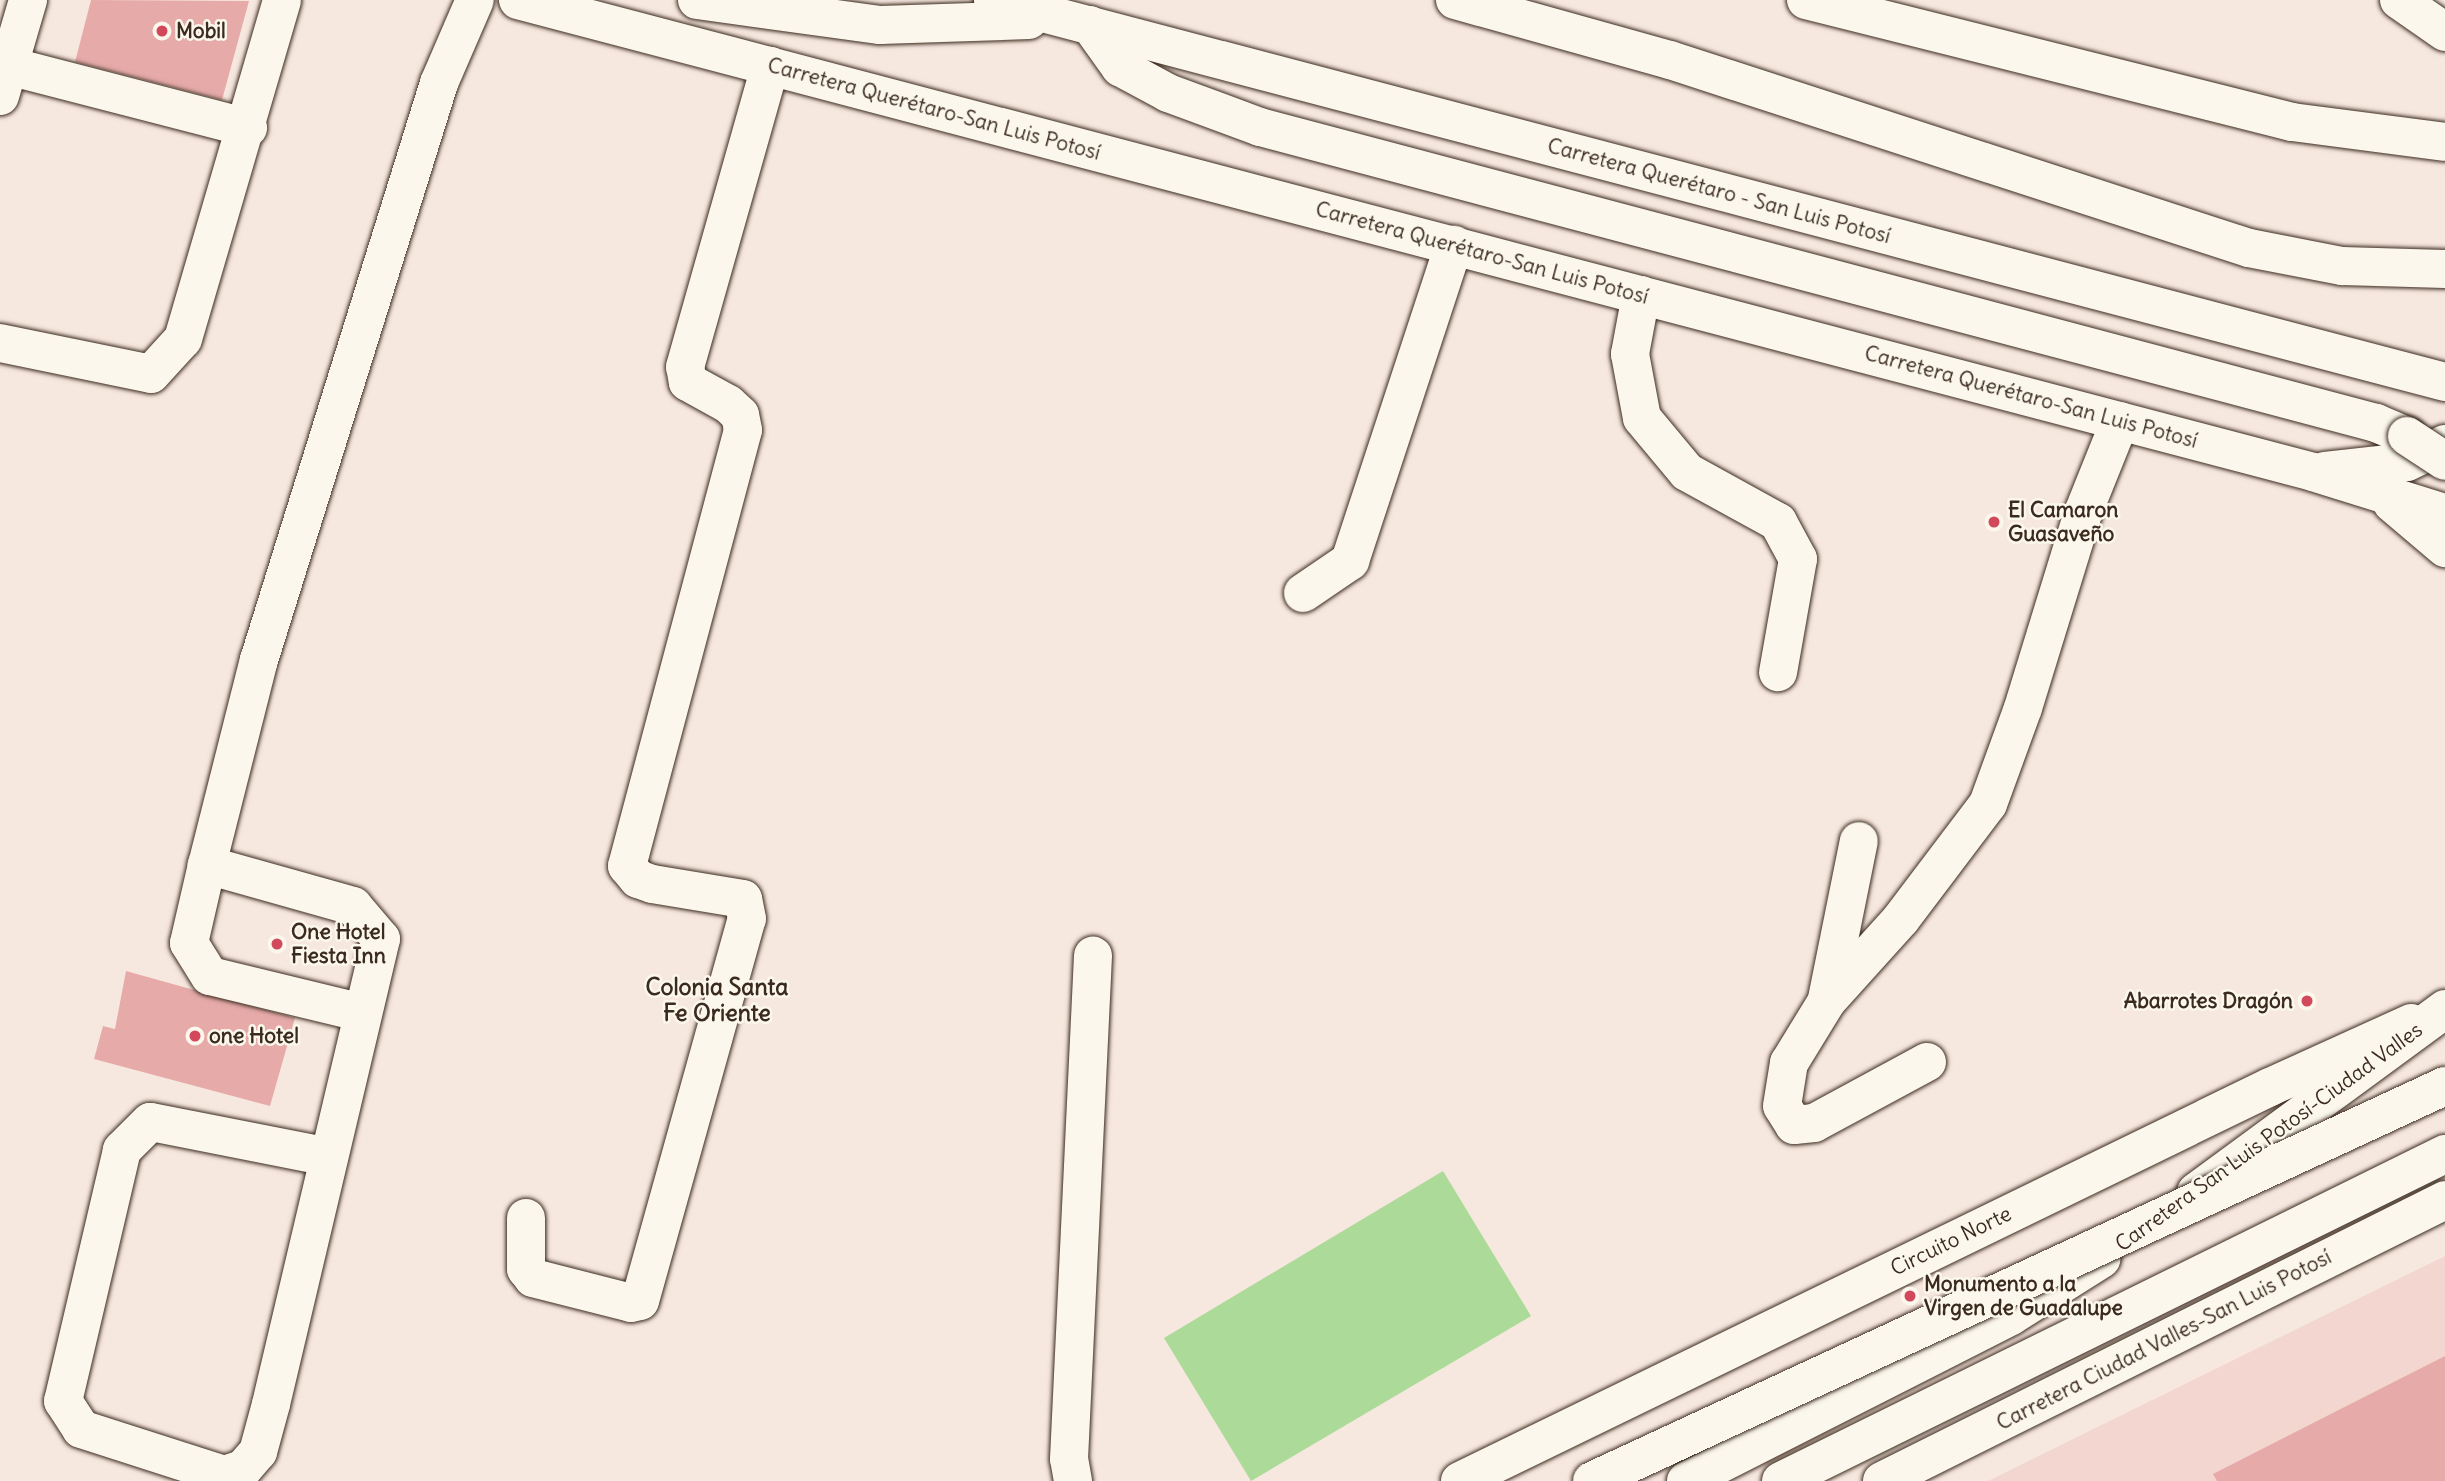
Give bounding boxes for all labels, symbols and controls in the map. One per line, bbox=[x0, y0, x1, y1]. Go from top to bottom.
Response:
place label: Mobil bbox=[176, 18, 226, 44]
marker: Mobil bbox=[154, 23, 170, 39]
street label: Carretera Querétaro-San Luis Potosí bbox=[765, 52, 1103, 166]
street label: Carretera Querétaro - San Luis Potosí bbox=[1545, 133, 1893, 249]
street label: Carretera Querétaro-San Luis Potosí bbox=[1313, 196, 1651, 310]
street label: Carretera Querétaro-San Luis Potosí bbox=[1862, 340, 2200, 454]
place label: El Camaron Guasaveño bbox=[2008, 497, 2118, 547]
marker: El Camaron Guasaveño bbox=[1986, 514, 2002, 530]
place label: One Hotel Fiesta Inn bbox=[291, 919, 386, 969]
marker: One Hotel Fiesta Inn bbox=[269, 936, 285, 952]
district label: Colonia Santa Fe Oriente bbox=[646, 973, 788, 1027]
place label: Abarrotes Dragón bbox=[2124, 988, 2293, 1014]
marker: Abarrotes Dragón bbox=[2299, 993, 2315, 1009]
street label: Carretera San Luis Potosí-Ciudad Valles bbox=[2111, 1017, 2427, 1257]
place label: one Hotel bbox=[209, 1023, 299, 1049]
marker: one Hotel bbox=[187, 1028, 203, 1044]
street label: Circuito Norte bbox=[1886, 1201, 2016, 1281]
street label: Carretera Ciudad Valles-San Luis Potosí bbox=[1992, 1244, 2336, 1436]
place label: Monumento a la Virgen de Guadalupe bbox=[1924, 1271, 2123, 1321]
marker: Monumento a la Virgen de Guadalupe bbox=[1902, 1288, 1918, 1304]

